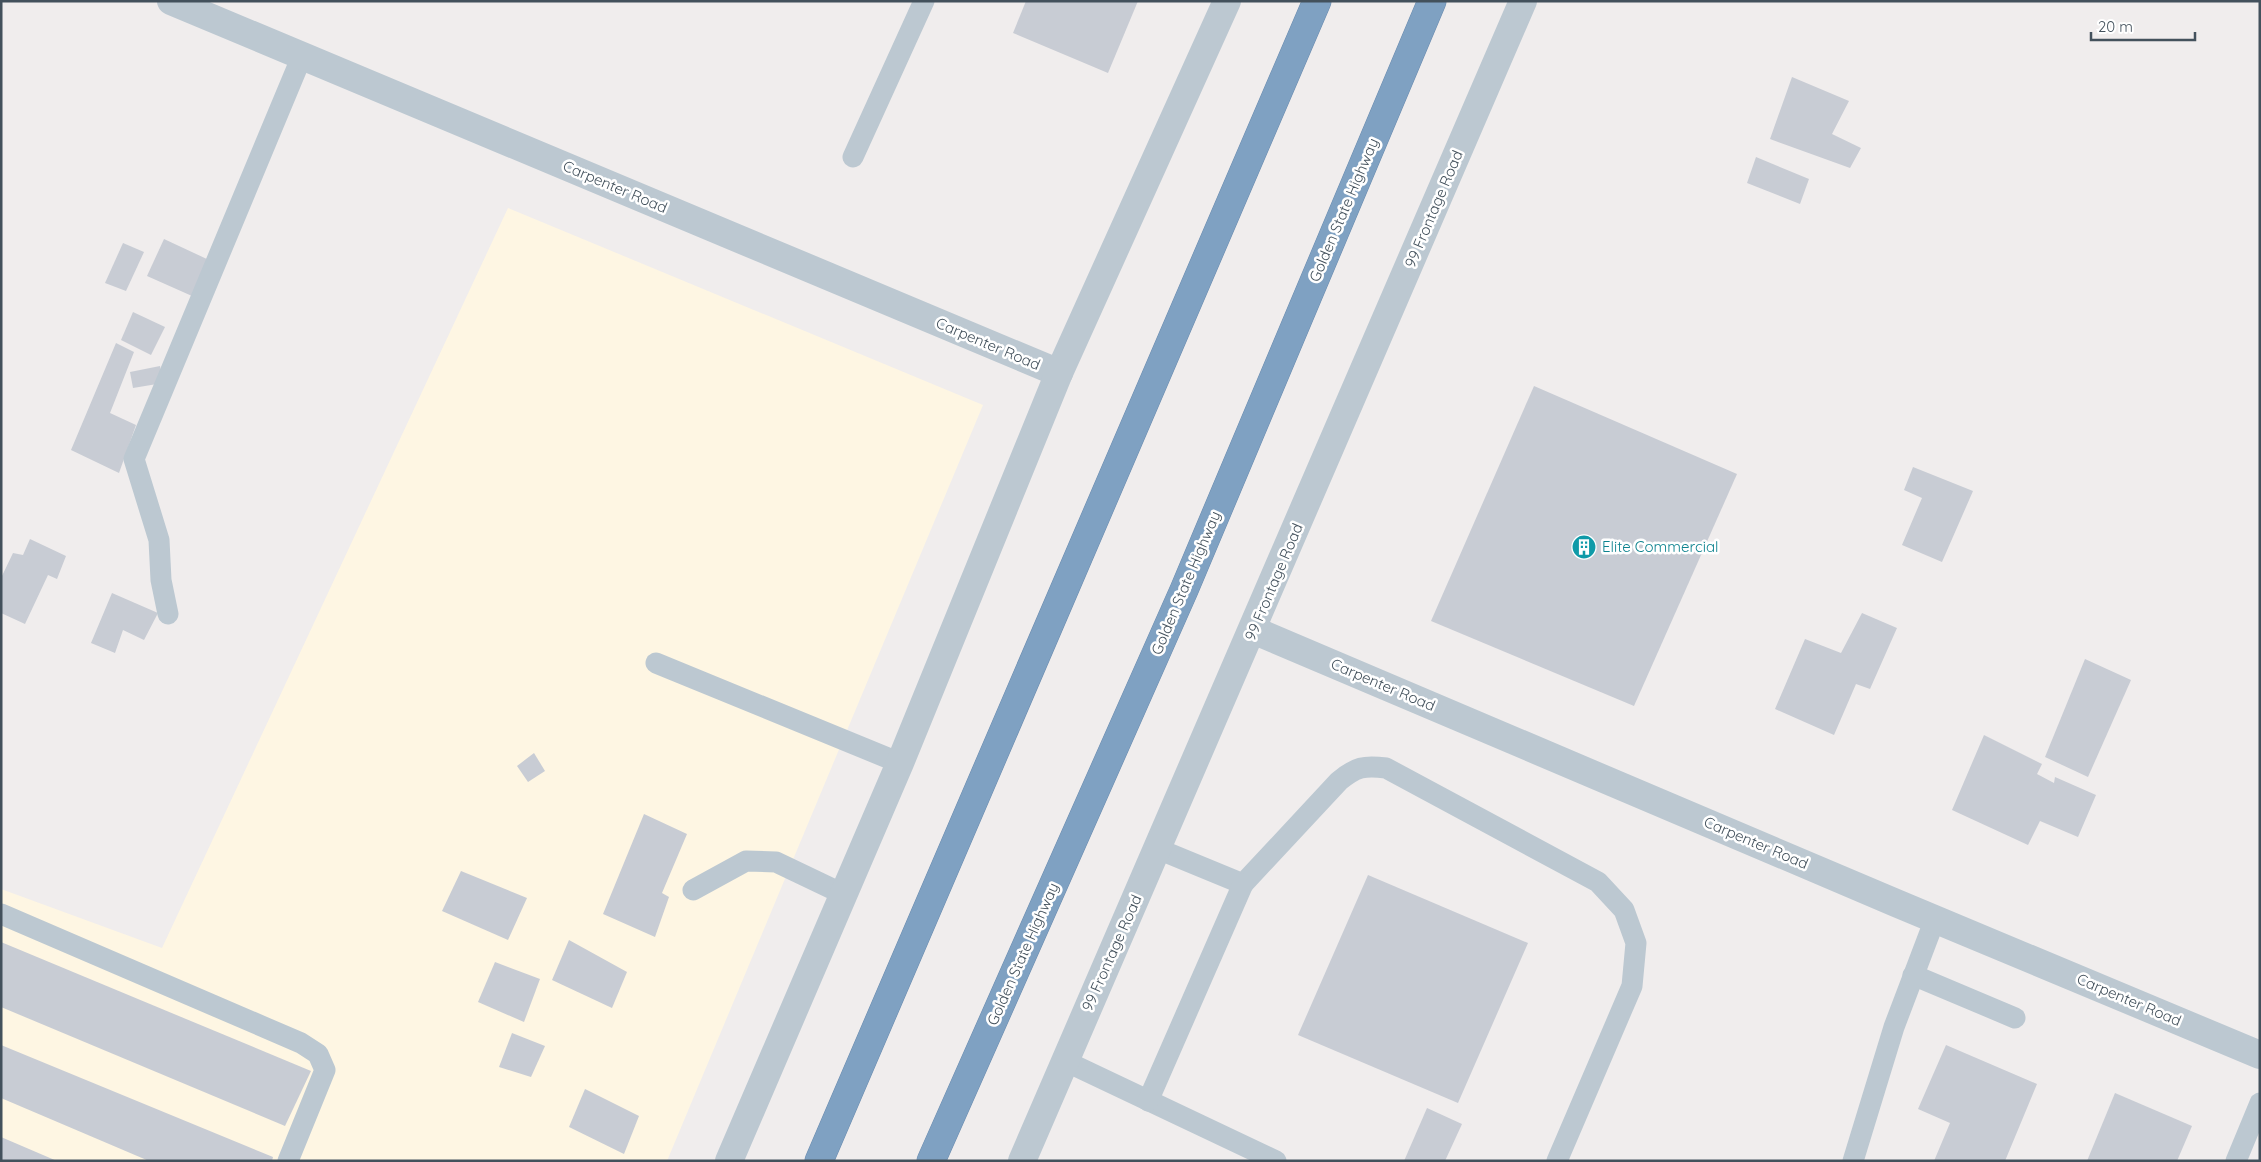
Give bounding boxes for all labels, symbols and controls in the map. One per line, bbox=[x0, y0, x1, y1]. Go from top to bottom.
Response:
scale bar bbox=[2091, 10, 2195, 42]
text: 20 m bbox=[2098, 17, 2133, 36]
street label: Golden State Highway bbox=[1305, 135, 1382, 284]
street label: 99 Frontage Road bbox=[1400, 147, 1467, 270]
street label: Carpenter Road bbox=[560, 156, 670, 217]
street label: Carpenter Road bbox=[933, 313, 1043, 374]
street label: Golden State Highway bbox=[1147, 508, 1224, 657]
street label: 99 Frontage Road bbox=[1240, 520, 1307, 643]
building icon: Elite Commercial bbox=[1571, 534, 1597, 560]
place label: Elite Commercial bbox=[1602, 537, 1718, 556]
street label: Carpenter Road bbox=[1328, 654, 1438, 715]
street label: Carpenter Road bbox=[1701, 812, 1811, 873]
street label: Golden State Highway bbox=[983, 880, 1063, 1028]
street label: 99 Frontage Road bbox=[1077, 892, 1146, 1014]
street label: Carpenter Road bbox=[2074, 969, 2184, 1030]

